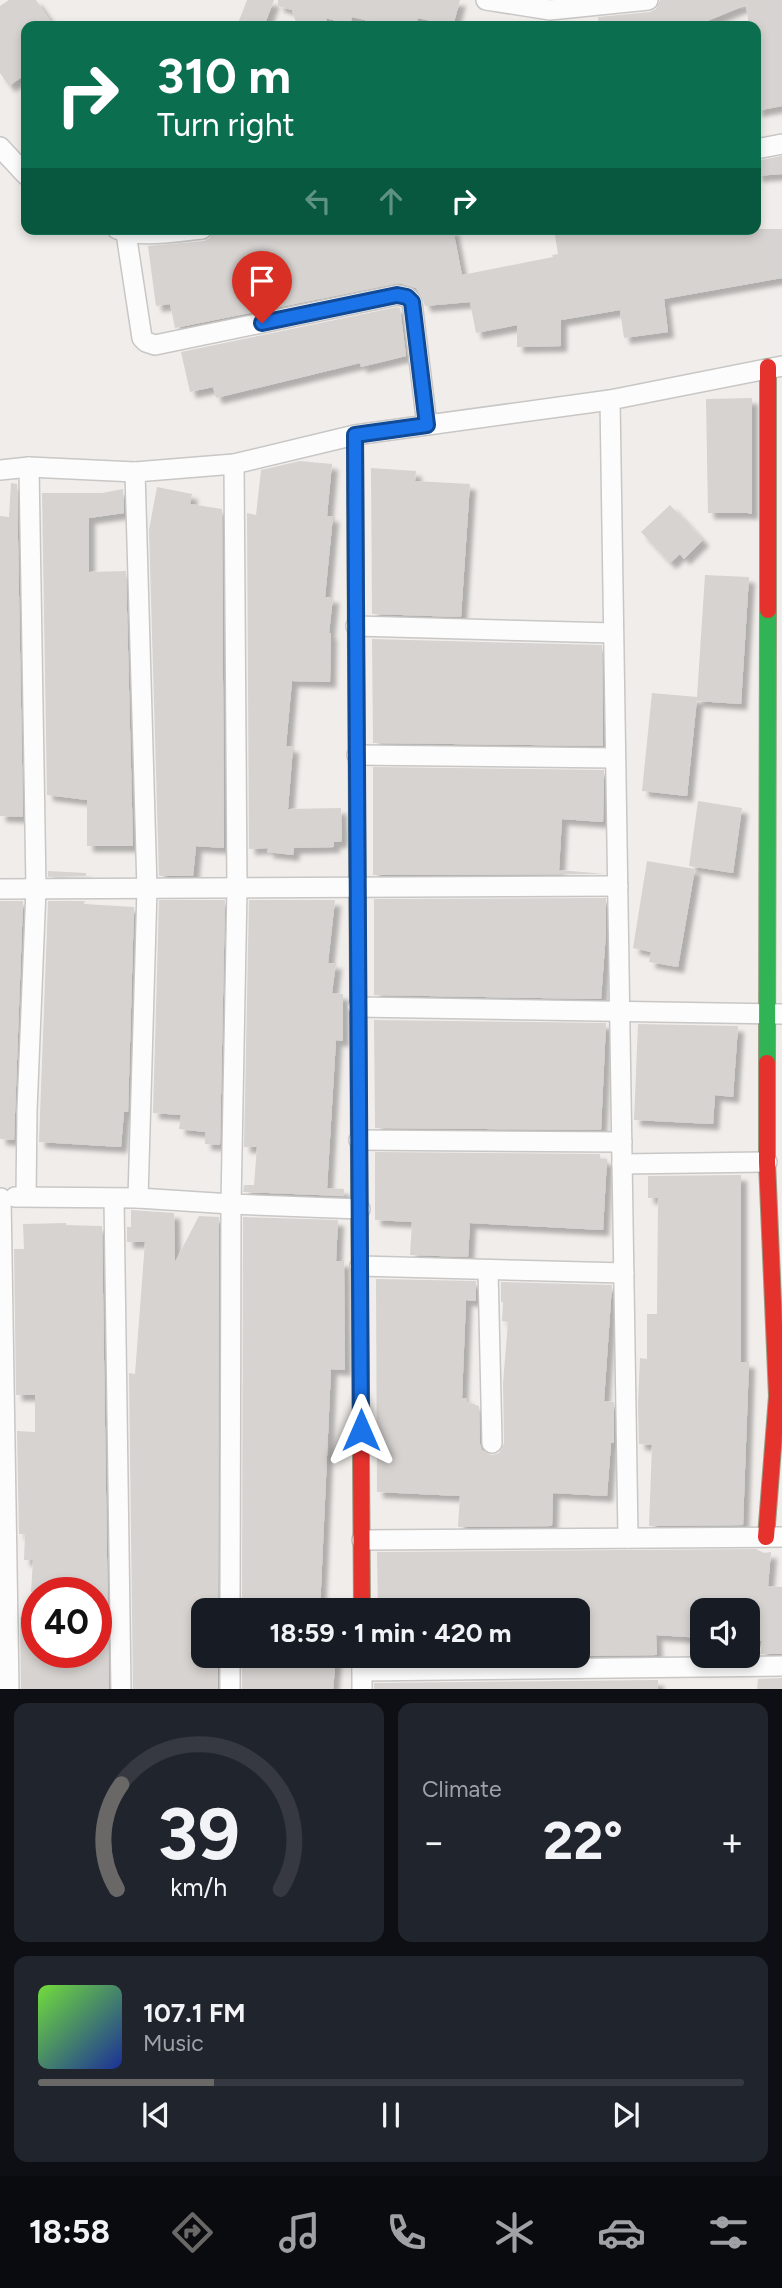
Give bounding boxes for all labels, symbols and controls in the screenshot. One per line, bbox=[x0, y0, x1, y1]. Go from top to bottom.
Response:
text: 310 m bbox=[157, 46, 291, 105]
icon: right bbox=[42, 49, 133, 140]
text: Turn right bbox=[157, 106, 295, 144]
icon: left bbox=[299, 182, 337, 220]
icon: ahead bbox=[372, 182, 410, 220]
icon: right bbox=[445, 182, 483, 220]
pin bbox=[232, 251, 292, 323]
icon: arrive bbox=[243, 262, 281, 300]
position arrow bbox=[324, 1393, 398, 1467]
speed limit sign: 40 bbox=[21, 1577, 112, 1668]
map controls bbox=[690, 1598, 760, 1668]
button: sound bbox=[690, 1598, 760, 1668]
text: 18:59 · 1 min · 420 m bbox=[270, 1617, 511, 1649]
text: Climate bbox=[422, 1775, 501, 1803]
text: 39 bbox=[158, 1790, 240, 1877]
text: 22° bbox=[543, 1810, 623, 1872]
text: − bbox=[422, 1819, 446, 1865]
text: + bbox=[720, 1819, 744, 1865]
text: km/h bbox=[170, 1871, 228, 1901]
text: 107.1 FM bbox=[143, 1997, 246, 2029]
text: Music bbox=[143, 2029, 204, 2057]
icon: previous bbox=[137, 2096, 175, 2134]
icon: pause bbox=[372, 2096, 410, 2134]
icon: next bbox=[607, 2096, 645, 2134]
icon: directions bbox=[168, 2208, 217, 2257]
icon: music bbox=[275, 2208, 324, 2257]
icon: phone bbox=[382, 2208, 431, 2257]
icon: climate bbox=[490, 2208, 539, 2257]
icon: car bbox=[597, 2208, 646, 2257]
icon: filters bbox=[704, 2208, 753, 2257]
text: 18:58 bbox=[29, 2213, 110, 2251]

